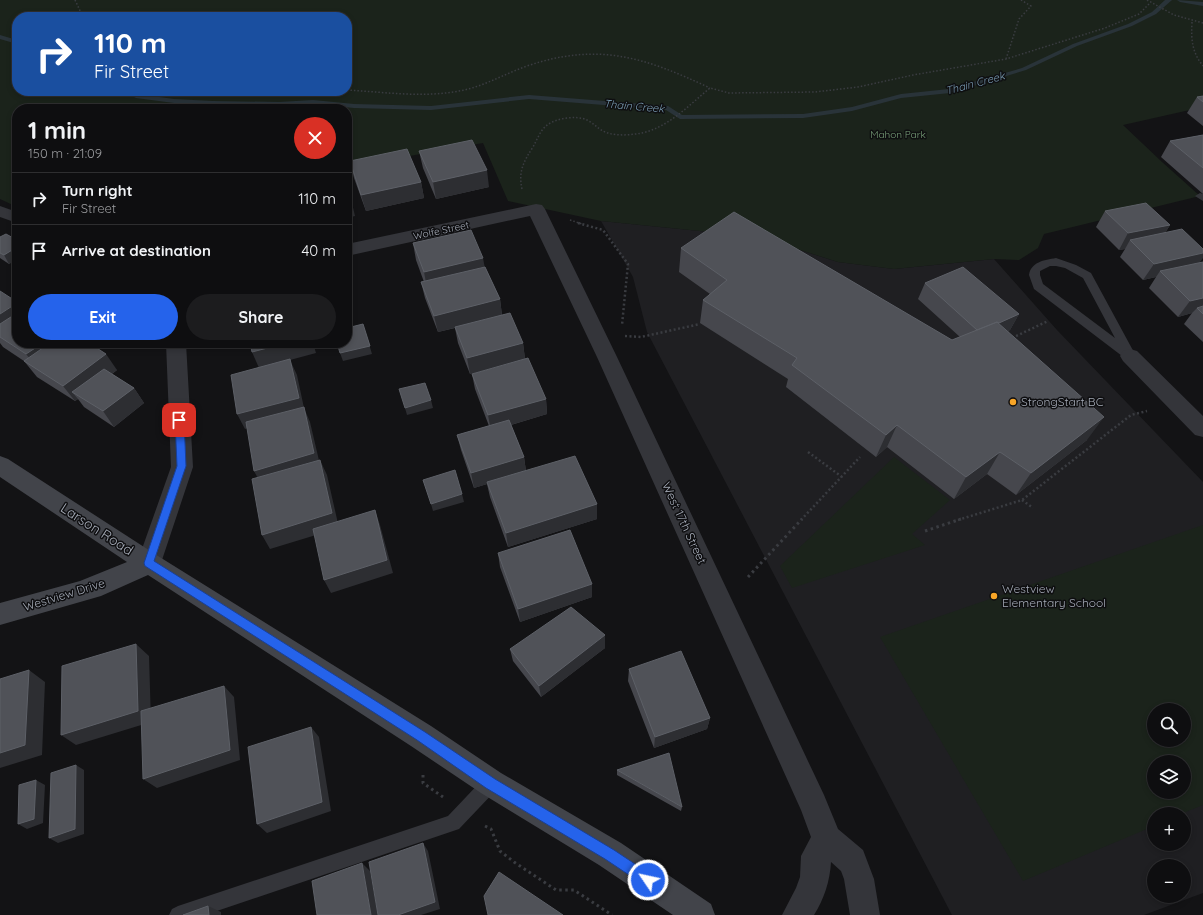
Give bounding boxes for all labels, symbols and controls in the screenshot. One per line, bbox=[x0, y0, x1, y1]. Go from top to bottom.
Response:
text: 110 m bbox=[94, 25, 167, 60]
icon: right bbox=[28, 28, 80, 80]
text: Fir Street bbox=[94, 60, 169, 83]
water label: Thain Creek bbox=[944, 68, 1007, 98]
water label: Thain Creek bbox=[603, 96, 666, 116]
text: 1 min bbox=[28, 115, 86, 145]
button: close bbox=[294, 117, 336, 159]
park label: Mahon Park bbox=[870, 128, 926, 141]
text: 150 m · 21:09 bbox=[28, 145, 102, 161]
text: Turn right bbox=[62, 181, 133, 200]
icon: right bbox=[28, 188, 50, 210]
text: 110 m bbox=[298, 189, 336, 208]
text: Fir Street bbox=[62, 200, 116, 216]
street label: Wolfe Street bbox=[412, 218, 471, 243]
icon: arrive bbox=[28, 240, 50, 262]
text: Arrive at destination bbox=[62, 241, 211, 260]
text: 40 m bbox=[301, 241, 336, 260]
button: Exit bbox=[28, 294, 178, 340]
button: Share bbox=[186, 294, 336, 340]
place label: StrongStart BC bbox=[1021, 394, 1104, 409]
marker: StrongStart BC bbox=[1008, 397, 1018, 407]
pin bbox=[162, 403, 196, 437]
icon: arrive bbox=[168, 409, 190, 431]
street label: West 17th Street bbox=[659, 479, 710, 566]
street label: Larson Road bbox=[57, 499, 137, 559]
street label: Westview Drive bbox=[21, 575, 107, 614]
place label: Westview Elementary School bbox=[1002, 581, 1106, 610]
marker: Westview Elementary School bbox=[989, 591, 999, 601]
map controls bbox=[1147, 703, 1191, 903]
button: search bbox=[1147, 703, 1191, 747]
button: layers bbox=[1147, 755, 1191, 799]
button: + bbox=[1147, 807, 1191, 851]
position arrow bbox=[627, 859, 669, 901]
button: − bbox=[1147, 859, 1191, 903]

